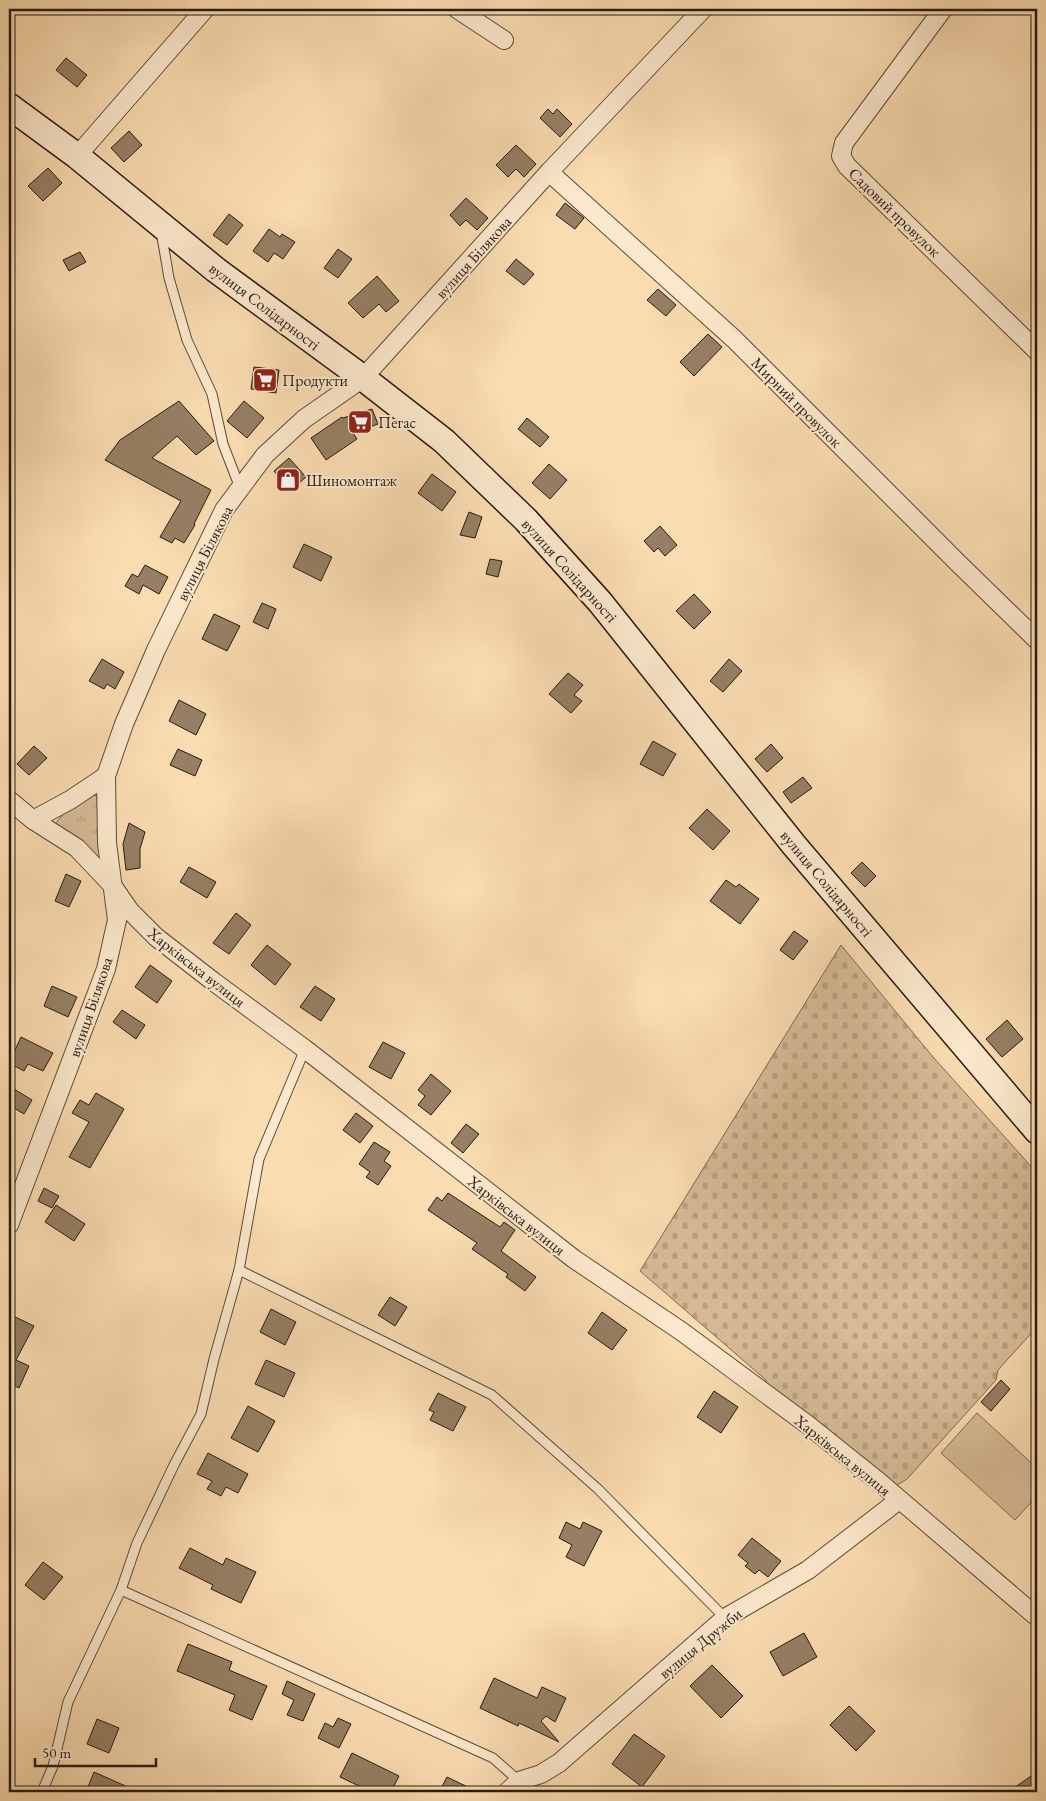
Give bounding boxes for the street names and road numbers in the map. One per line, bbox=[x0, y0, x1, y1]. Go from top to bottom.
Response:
street label: Садовий провулок bbox=[844, 163, 946, 262]
street label: вулиця Білякова bbox=[431, 211, 517, 303]
street label: вулиця Солідарності bbox=[205, 258, 324, 355]
street label: Мирний провулок bbox=[747, 352, 847, 453]
street label: вулиця Білякова bbox=[171, 501, 238, 605]
street label: вулиця Солідарності bbox=[517, 514, 622, 627]
street label: вулиця Солідарності bbox=[776, 825, 878, 941]
street label: Харківська вулиця bbox=[143, 922, 250, 1012]
street label: вулиця Білякова bbox=[64, 954, 118, 1060]
street label: Харківська вулиця bbox=[463, 1170, 570, 1260]
street label: Харківська вулиця bbox=[789, 1409, 895, 1501]
street label: вулиця Дружби bbox=[654, 1603, 747, 1683]

